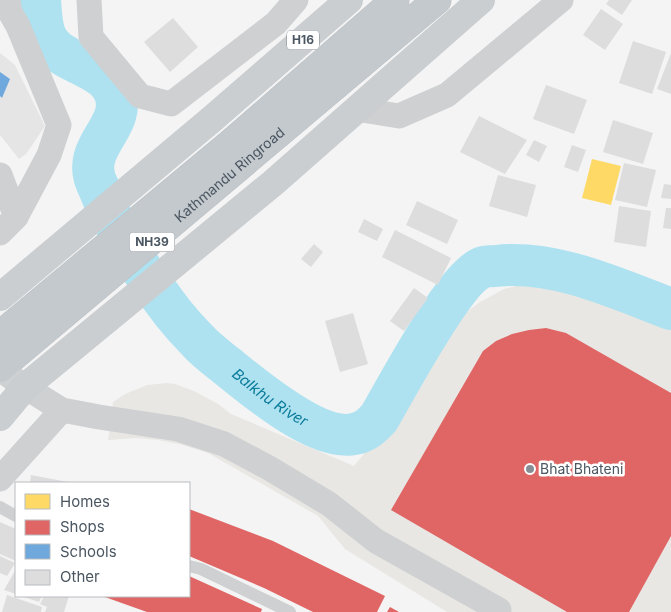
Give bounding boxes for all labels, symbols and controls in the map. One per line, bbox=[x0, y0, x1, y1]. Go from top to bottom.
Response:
road number: H16 bbox=[287, 30, 319, 50]
street label: Kathmandu Ringroad bbox=[171, 123, 288, 226]
road number: NH39 bbox=[130, 232, 174, 252]
water label: Balkhu River bbox=[228, 364, 312, 431]
place label: Bhat Bhateni bbox=[540, 460, 623, 477]
marker: Bhat Bhateni bbox=[524, 463, 536, 475]
legend bbox=[15, 482, 190, 597]
text: Homes bbox=[60, 492, 110, 511]
text: Shops bbox=[60, 517, 105, 536]
text: Schools bbox=[60, 542, 117, 561]
text: Other bbox=[60, 567, 100, 586]

